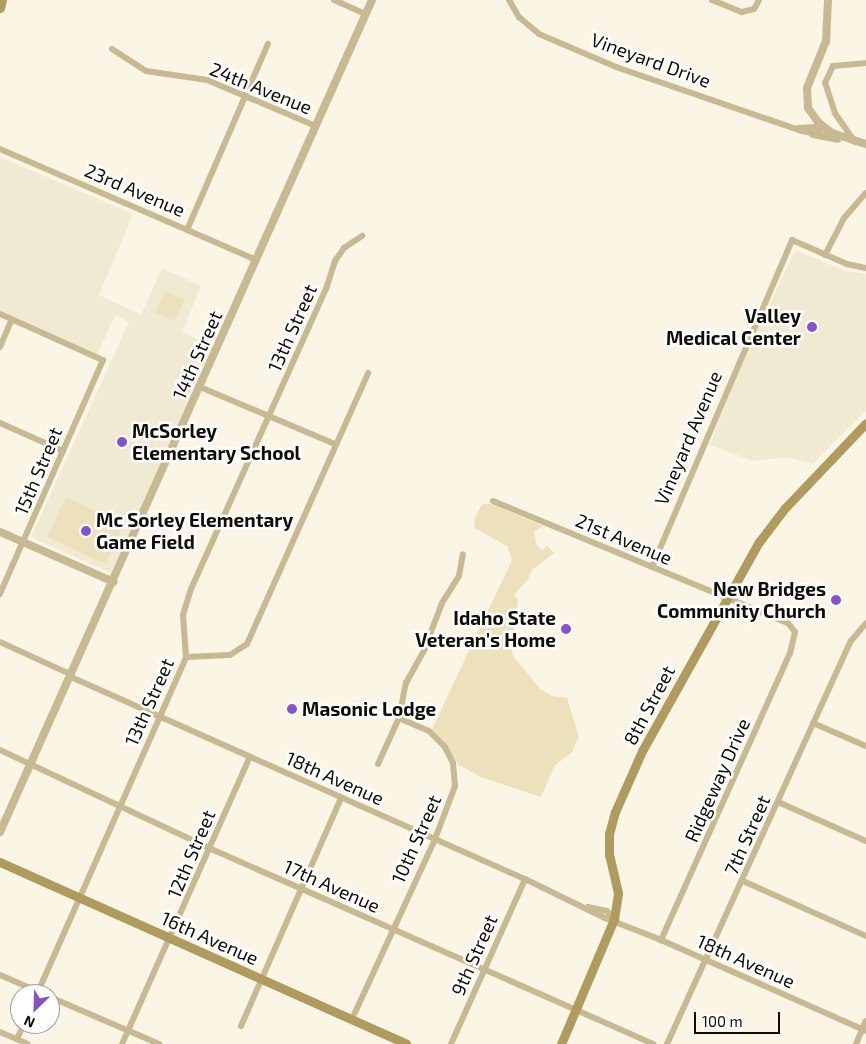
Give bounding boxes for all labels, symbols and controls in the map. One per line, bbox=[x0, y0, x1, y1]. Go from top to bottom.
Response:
street label: Vineyard Drive bbox=[588, 28, 714, 92]
street label: 24th Avenue bbox=[206, 57, 316, 119]
street label: 23rd Avenue bbox=[81, 159, 189, 221]
street label: 13th Street bbox=[263, 281, 321, 375]
place label: Valley Medical Center bbox=[666, 305, 801, 349]
street label: 14th Street bbox=[167, 307, 227, 403]
marker: Valley Medical Center bbox=[805, 320, 819, 334]
street label: Vineyard Avenue bbox=[649, 367, 727, 509]
place label: McSorley Elementary School bbox=[132, 420, 301, 464]
street label: 15th Street bbox=[9, 424, 67, 518]
marker: McSorley Elementary School bbox=[116, 436, 128, 448]
street label: 21st Avenue bbox=[572, 508, 676, 570]
place label: Mc Sorley Elementary Game Field bbox=[96, 509, 294, 553]
marker: Mc Sorley Elementary Game Field bbox=[80, 525, 92, 537]
place label: New Bridges Community Church bbox=[657, 578, 826, 622]
marker: New Bridges Community Church bbox=[830, 594, 842, 606]
place label: Idaho State Veteran's Home bbox=[415, 607, 556, 651]
marker: Idaho State Veteran's Home bbox=[560, 623, 572, 635]
street label: 13th Street bbox=[120, 655, 178, 749]
street label: 8th Street bbox=[619, 661, 679, 749]
place label: Masonic Lodge bbox=[302, 698, 436, 720]
marker: Masonic Lodge bbox=[286, 703, 298, 715]
street label: Ridgeway Drive bbox=[679, 714, 755, 846]
street label: 18th Avenue bbox=[282, 746, 388, 810]
street label: 10th Street bbox=[386, 791, 446, 887]
street label: 7th Street bbox=[719, 792, 775, 878]
street label: 12th Street bbox=[162, 806, 220, 902]
street label: 17th Avenue bbox=[280, 855, 384, 917]
street label: 16th Avenue bbox=[158, 906, 262, 970]
street label: 9th Street bbox=[446, 911, 502, 999]
street label: 18th Avenue bbox=[693, 929, 799, 993]
north arrow bbox=[10, 984, 60, 1034]
scale bar bbox=[696, 1002, 782, 1034]
text: N bbox=[21, 1012, 37, 1032]
text: 100 m bbox=[702, 1012, 743, 1030]

